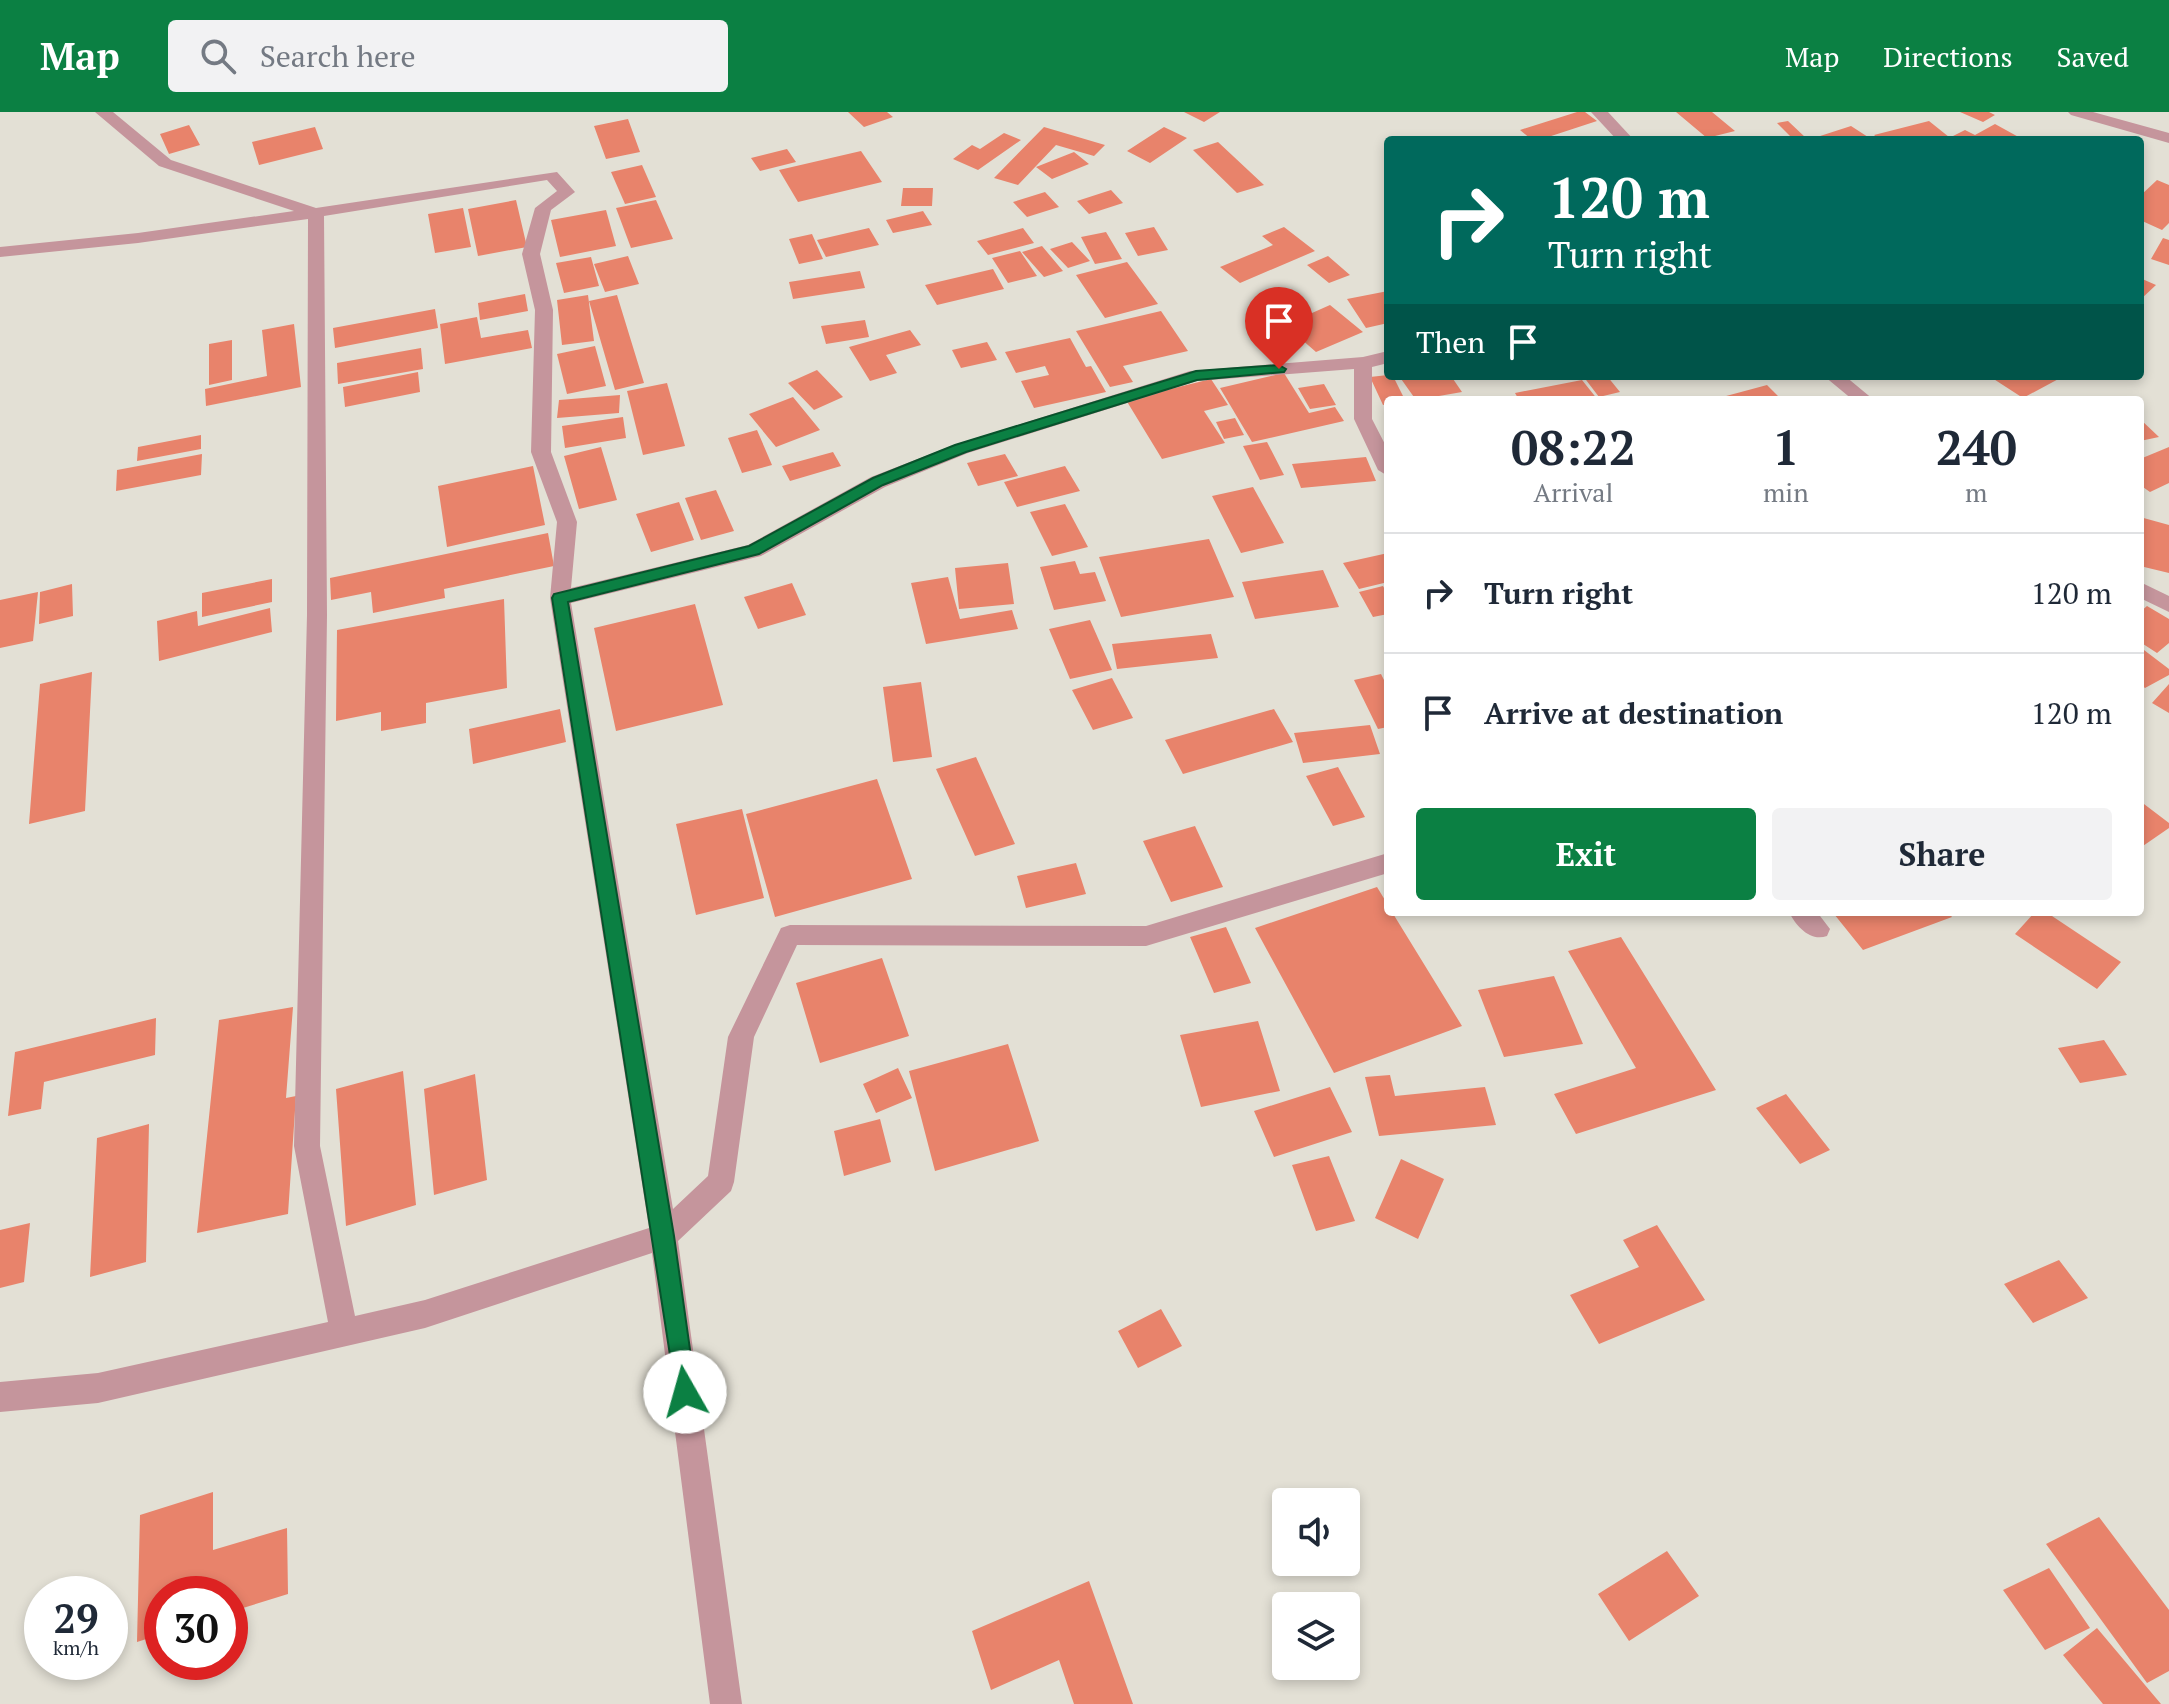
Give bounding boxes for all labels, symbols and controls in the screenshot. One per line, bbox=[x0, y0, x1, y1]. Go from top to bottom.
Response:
search box bbox=[168, 20, 728, 92]
text: Map bbox=[40, 31, 120, 81]
icon: search bbox=[196, 34, 240, 78]
text: Search here bbox=[260, 36, 416, 76]
text: Map bbox=[1785, 38, 1839, 75]
text: Directions bbox=[1883, 38, 2013, 75]
text: Saved bbox=[2057, 38, 2129, 75]
text: 120 m bbox=[1548, 160, 1710, 234]
icon: right bbox=[1416, 168, 1520, 272]
text: Turn right bbox=[1548, 231, 1712, 278]
pin bbox=[1245, 287, 1313, 369]
icon: arrive bbox=[1257, 299, 1301, 343]
icon: arrive bbox=[1501, 320, 1545, 364]
text: Then bbox=[1416, 322, 1485, 362]
text: 08:22 bbox=[1511, 415, 1636, 479]
text: 1 bbox=[1772, 415, 1799, 479]
text: 240 bbox=[1936, 415, 2017, 479]
text: Arrival bbox=[1534, 475, 1613, 509]
text: min bbox=[1763, 475, 1809, 509]
text: m bbox=[1965, 475, 1988, 509]
icon: right bbox=[1416, 571, 1460, 615]
text: Turn right bbox=[1484, 573, 1633, 613]
text: 120 m bbox=[2031, 573, 2112, 613]
icon: arrive bbox=[1416, 691, 1460, 735]
text: Arrive at destination bbox=[1484, 693, 1783, 733]
text: 120 m bbox=[2031, 693, 2112, 733]
button: Exit bbox=[1416, 808, 1756, 900]
button: Share bbox=[1772, 808, 2112, 900]
position arrow bbox=[643, 1350, 727, 1434]
map controls bbox=[1272, 1488, 1360, 1680]
button: sound bbox=[1272, 1488, 1360, 1576]
speed limit sign: 30 bbox=[144, 1576, 248, 1680]
text: 29 bbox=[53, 1591, 99, 1644]
button: layers bbox=[1272, 1592, 1360, 1680]
text: km/h bbox=[53, 1634, 99, 1661]

